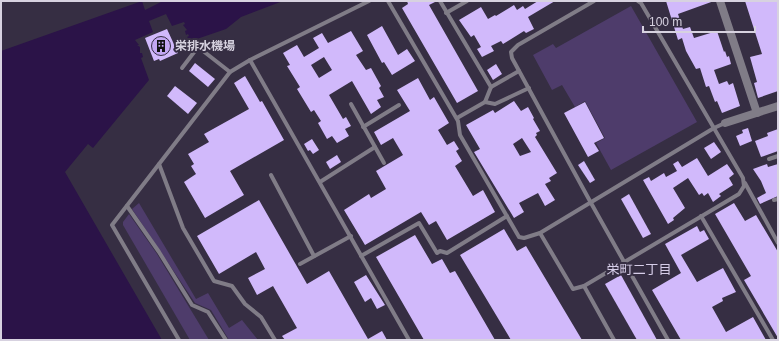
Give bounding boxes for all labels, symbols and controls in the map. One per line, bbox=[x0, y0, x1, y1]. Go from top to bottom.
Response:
scale bar bbox=[643, 8, 755, 34]
text: 100 m bbox=[649, 15, 682, 29]
building icon: 栄排水機場 bbox=[150, 35, 172, 57]
place label: 栄排水機場 bbox=[175, 39, 235, 53]
district label: 栄町二丁目 bbox=[606, 262, 672, 277]

